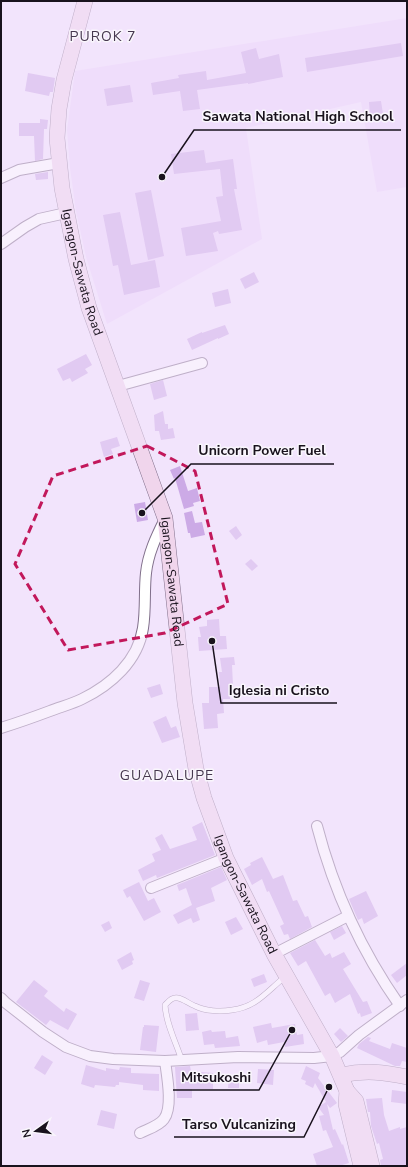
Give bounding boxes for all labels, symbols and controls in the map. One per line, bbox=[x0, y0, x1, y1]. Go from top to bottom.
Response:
district label: PUROK 7 bbox=[70, 27, 136, 46]
callout: Sawata National High School bbox=[194, 104, 401, 130]
text: Sawata National High School bbox=[203, 107, 394, 126]
street label: Igangon-Sawata Road bbox=[57, 207, 107, 338]
callout: Unicorn Power Fuel bbox=[191, 438, 334, 464]
text: Unicorn Power Fuel bbox=[198, 441, 326, 460]
street label: Igangon-Sawata Road bbox=[156, 516, 188, 648]
callout: Iglesia ni Cristo bbox=[221, 677, 337, 703]
text: Iglesia ni Cristo bbox=[229, 681, 329, 700]
district label: GUADALUPE bbox=[120, 766, 214, 785]
street label: Igangon-Sawata Road bbox=[209, 832, 282, 957]
callout: Mitsukoshi bbox=[173, 1064, 259, 1090]
text: Mitsukoshi bbox=[181, 1068, 251, 1087]
north arrow bbox=[16, 1111, 56, 1151]
callout: Tarso Vulcanizing bbox=[174, 1111, 304, 1137]
text: Tarso Vulcanizing bbox=[182, 1115, 296, 1134]
text: N bbox=[19, 1127, 35, 1139]

